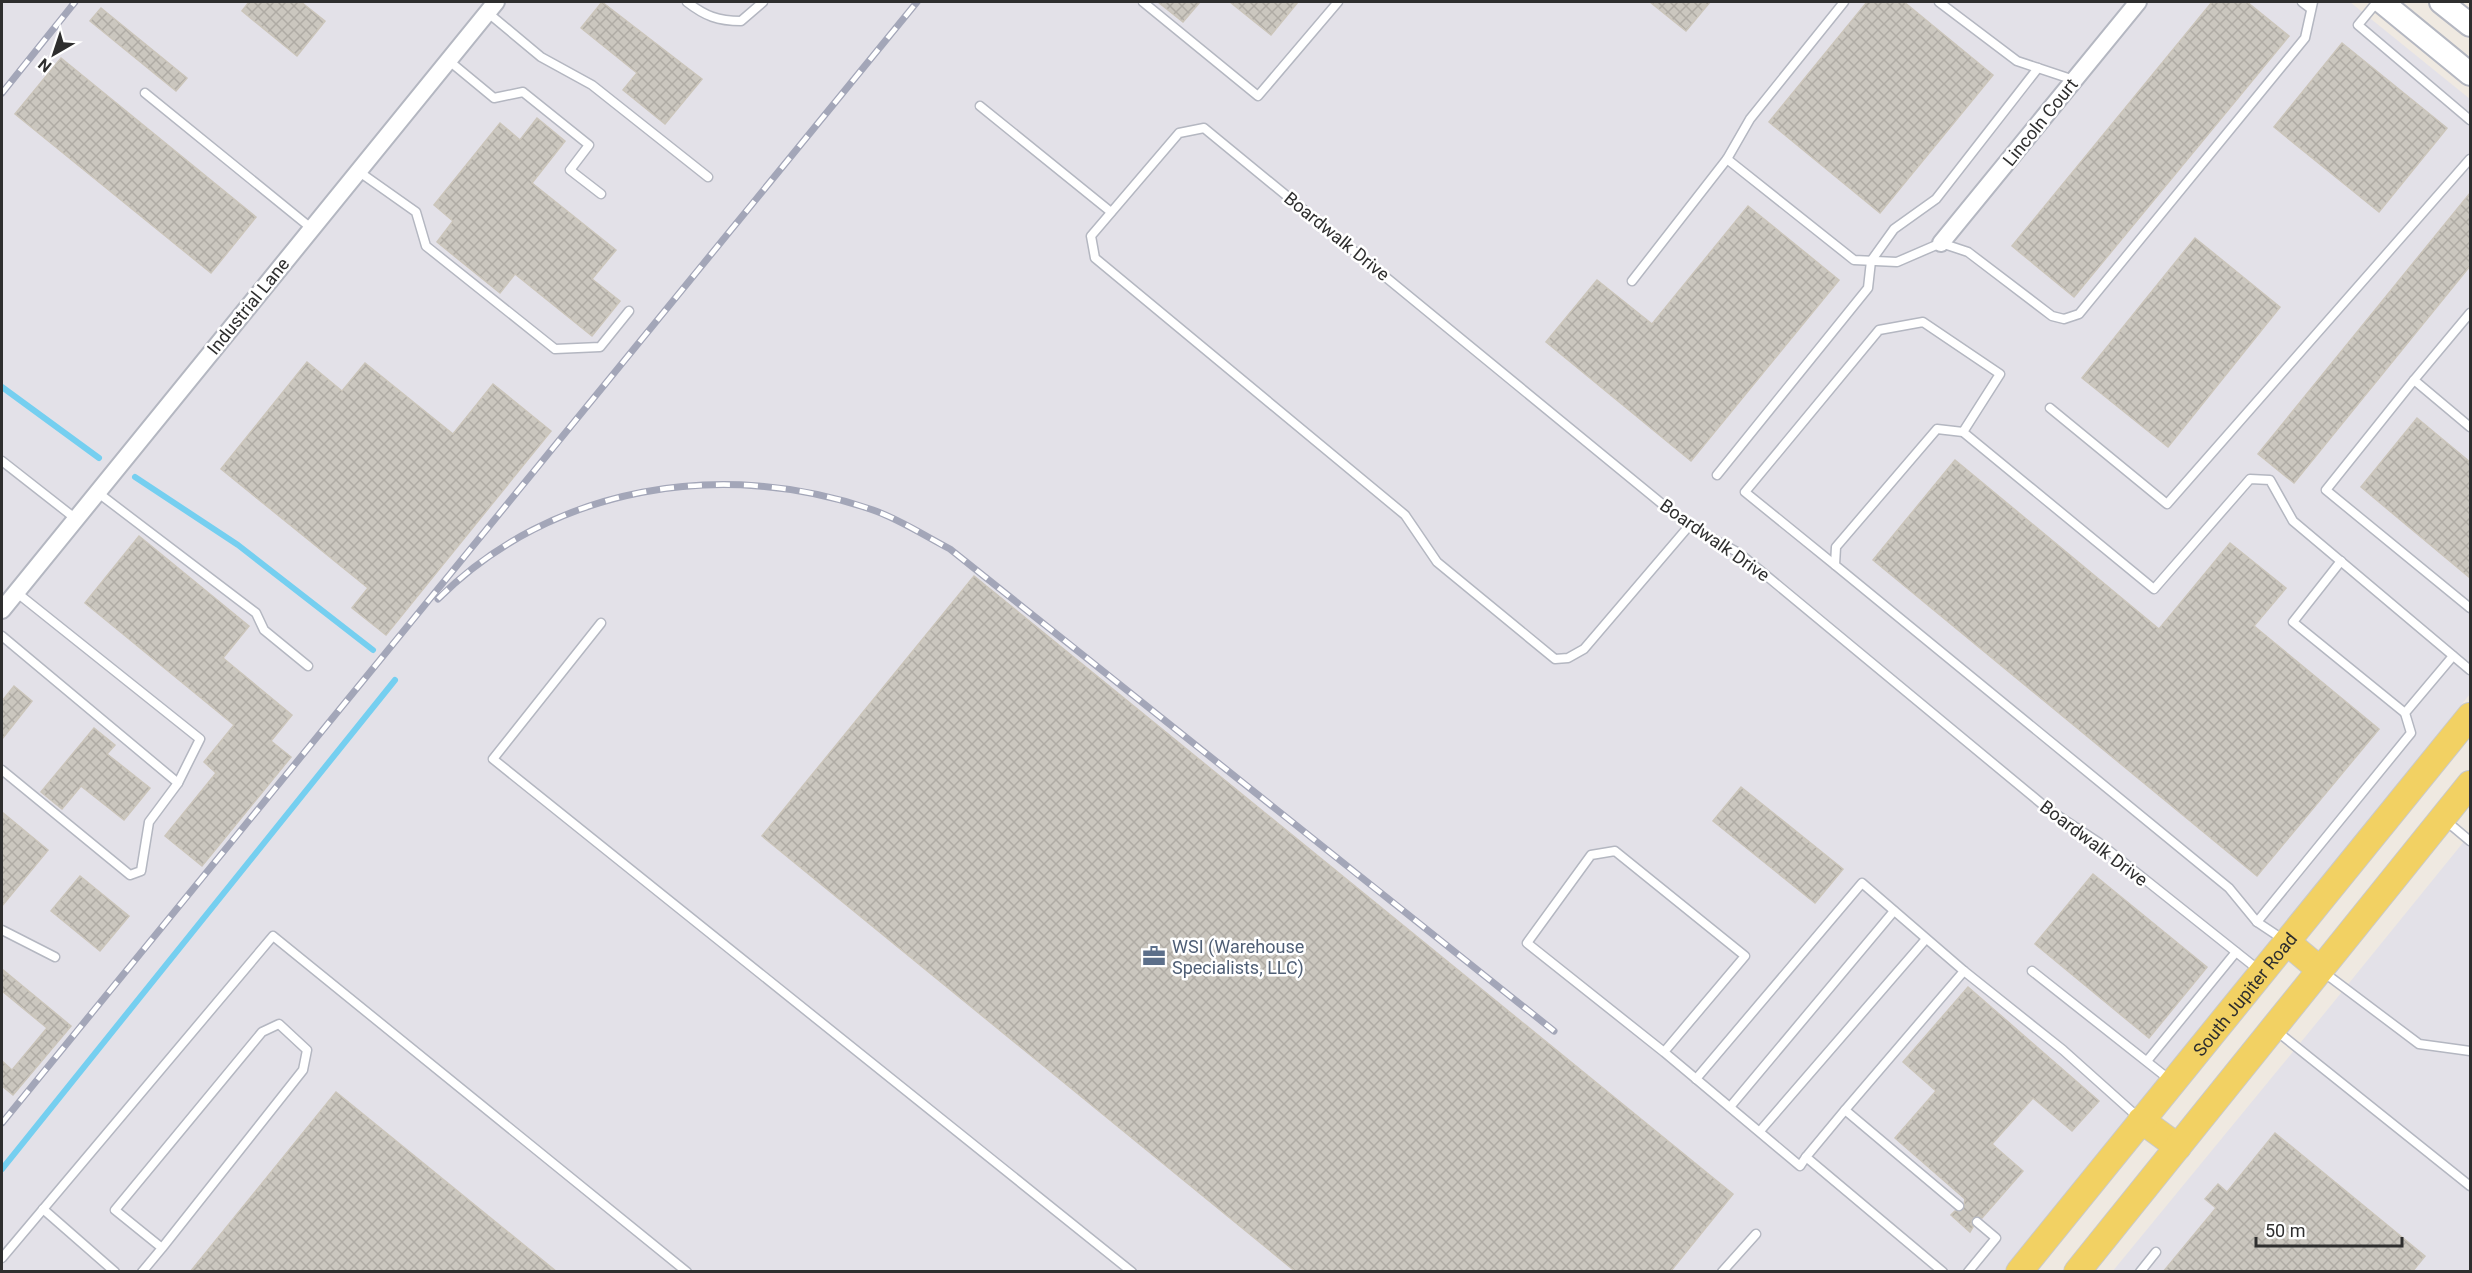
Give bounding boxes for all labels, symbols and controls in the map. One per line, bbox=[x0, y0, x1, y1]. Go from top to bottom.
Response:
north arrow bbox=[24, 24, 84, 84]
text: N bbox=[35, 54, 55, 76]
street label: Lincoln Court bbox=[1998, 74, 2082, 170]
street label: Boardwalk Drive bbox=[1280, 187, 1394, 285]
street label: Industrial Lane bbox=[203, 253, 293, 359]
street label: Boardwalk Drive bbox=[1656, 494, 1774, 586]
street label: Boardwalk Drive bbox=[2036, 796, 2152, 890]
street label: South Jupiter Road bbox=[2188, 928, 2301, 1060]
place label: WSI (Warehouse Specialists, LLC) bbox=[1172, 936, 1304, 979]
office icon: WSI (Warehouse Specialists, LLC) bbox=[1141, 943, 1167, 969]
scale bar bbox=[2256, 1210, 2402, 1248]
text: 50 m bbox=[2265, 1220, 2305, 1241]

